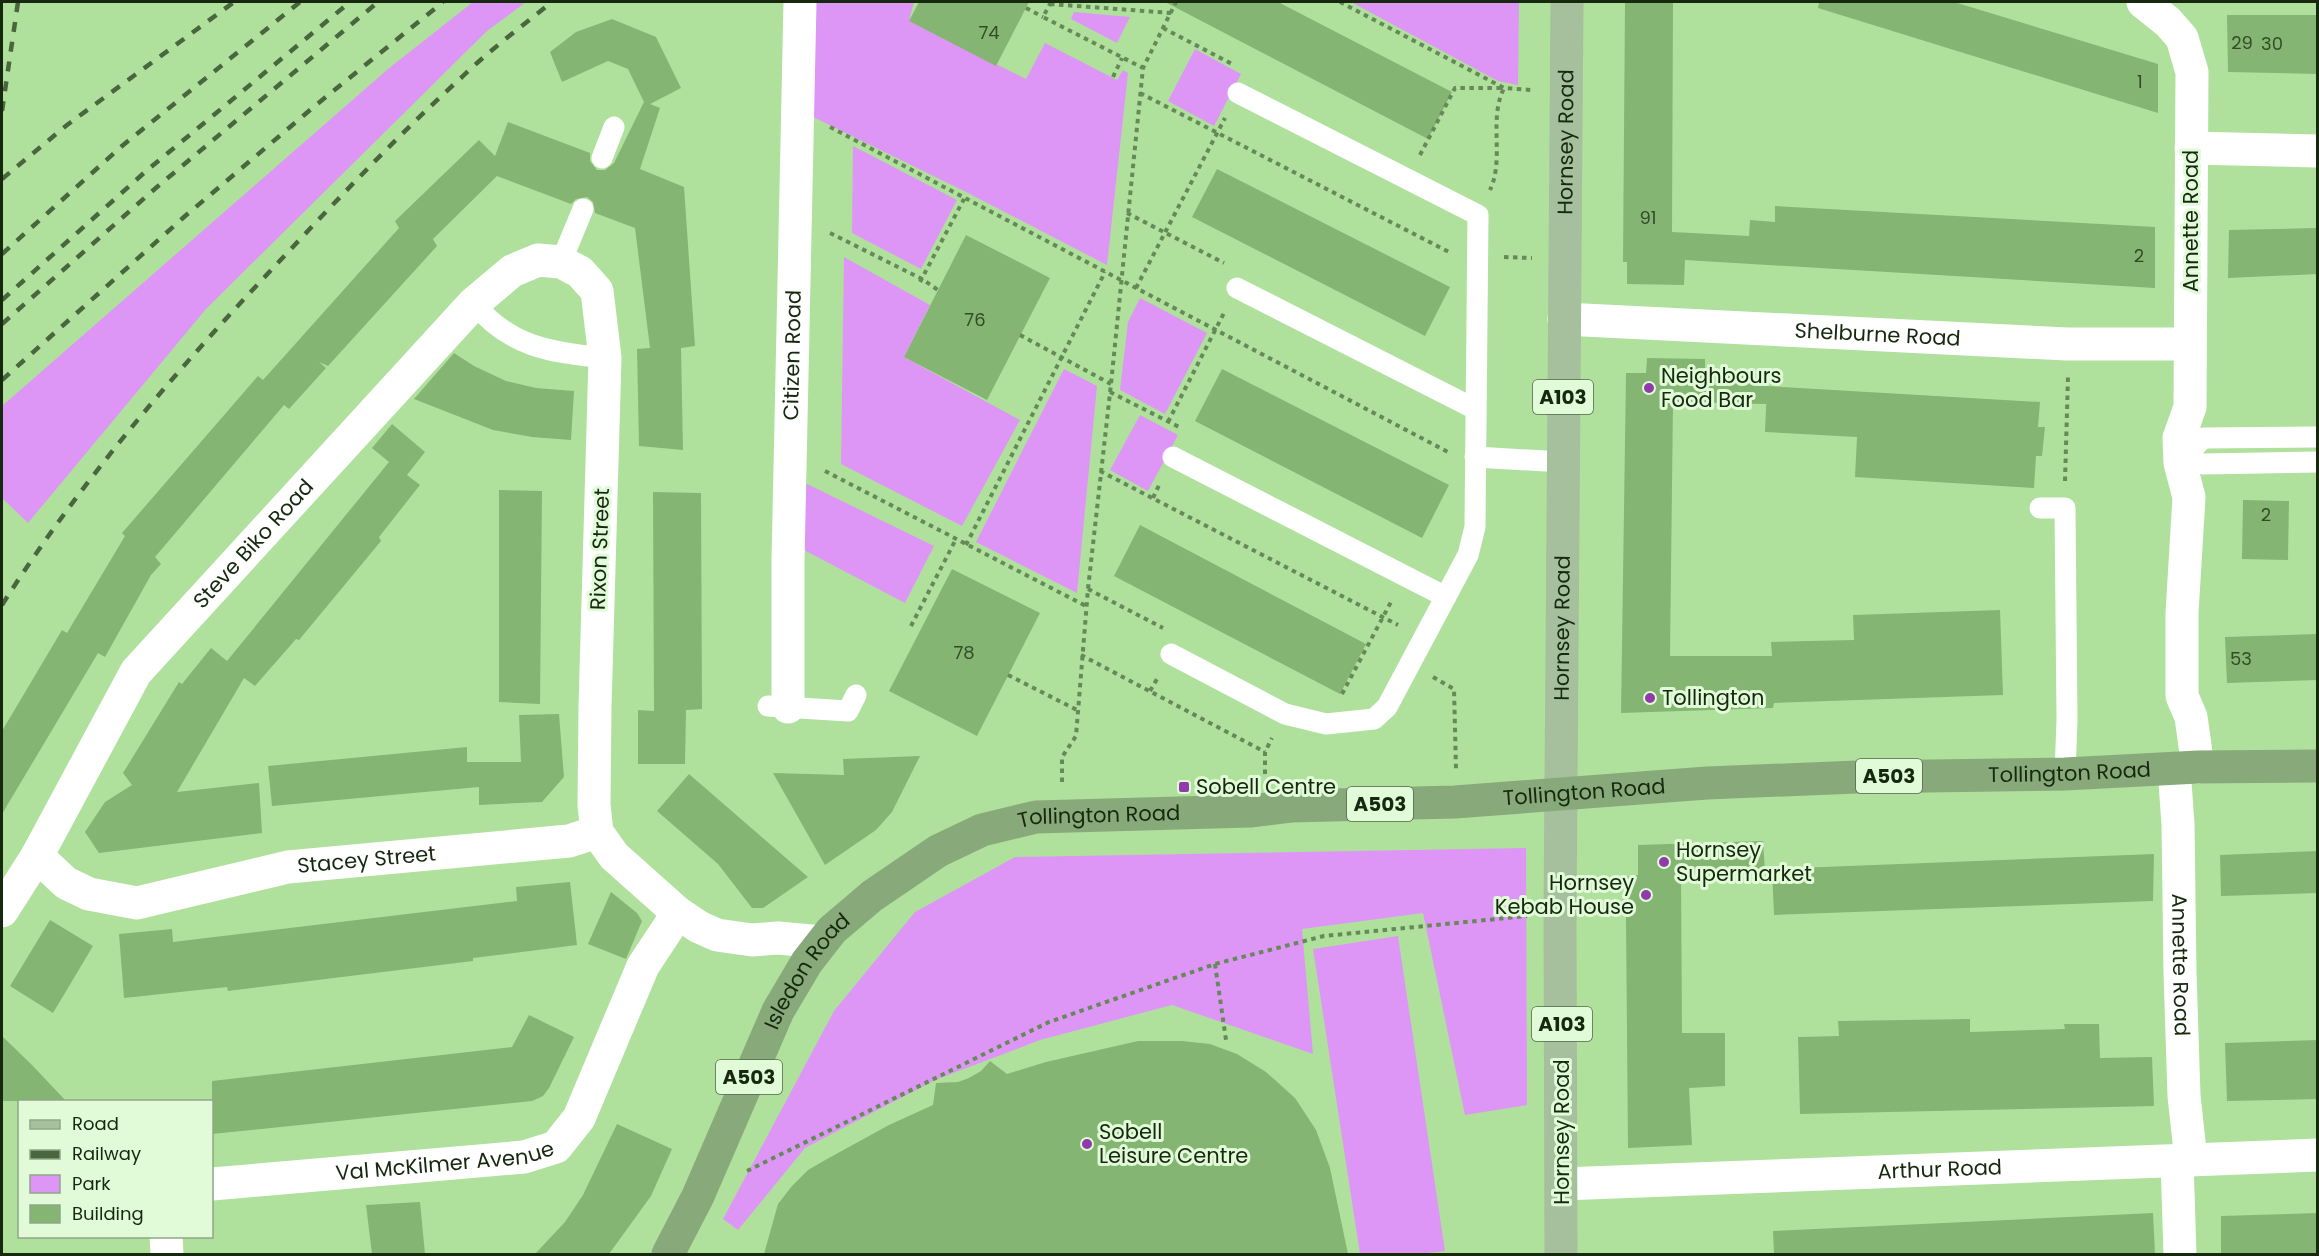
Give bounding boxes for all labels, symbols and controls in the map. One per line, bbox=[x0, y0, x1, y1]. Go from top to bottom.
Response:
house number: 74 bbox=[978, 20, 1000, 45]
house number: 29 bbox=[2231, 30, 2253, 55]
house number: 30 bbox=[2261, 31, 2283, 56]
street label: Hornsey Road bbox=[1550, 69, 1580, 215]
house number: 1 bbox=[2137, 69, 2143, 94]
street label: Annette Road bbox=[2176, 150, 2205, 292]
house number: 91 bbox=[1639, 205, 1657, 230]
house number: 2 bbox=[2134, 243, 2144, 268]
street label: Citizen Road bbox=[776, 289, 808, 421]
house number: 76 bbox=[964, 307, 986, 332]
street label: Shelburne Road bbox=[1794, 315, 1961, 353]
place label: Neighbours Food Bar bbox=[1661, 361, 1781, 414]
road number: A103 bbox=[1533, 380, 1593, 414]
marker: Neighbours Food Bar bbox=[1642, 381, 1656, 395]
street label: Steve Biko Road bbox=[186, 472, 320, 614]
street label: Rixon Street bbox=[583, 488, 616, 610]
house number: 2 bbox=[2261, 502, 2271, 527]
street label: Hornsey Road bbox=[1547, 555, 1577, 701]
house number: 78 bbox=[953, 640, 975, 665]
house number: 53 bbox=[2230, 646, 2252, 671]
place label: Tollington bbox=[1662, 683, 1764, 712]
marker: Tollington bbox=[1643, 691, 1657, 705]
street label: Tollington Road bbox=[1988, 754, 2152, 789]
road number: A503 bbox=[1856, 759, 1922, 793]
street label: Tollington Road bbox=[1502, 771, 1666, 812]
place label: Sobell Centre bbox=[1196, 772, 1336, 801]
marker: Sobell Centre bbox=[1177, 780, 1191, 794]
road number: A503 bbox=[1347, 787, 1413, 821]
street label: Tollington Road bbox=[1015, 798, 1181, 835]
place label: Hornsey Supermarket bbox=[1676, 835, 1812, 888]
street label: Stacey Street bbox=[296, 838, 437, 880]
marker: Hornsey Supermarket bbox=[1657, 855, 1671, 869]
place label: Hornsey Kebab House bbox=[1495, 868, 1634, 921]
marker: Hornsey Kebab House bbox=[1639, 888, 1653, 902]
street label: Annette Road bbox=[2165, 893, 2197, 1037]
street label: Isledon Road bbox=[757, 906, 856, 1034]
road number: A103 bbox=[1532, 1007, 1592, 1041]
street label: Hornsey Road bbox=[1547, 1059, 1576, 1205]
road number: A503 bbox=[716, 1060, 782, 1094]
legend bbox=[18, 1100, 213, 1238]
text: Road bbox=[72, 1111, 119, 1136]
place label: Sobell Leisure Centre bbox=[1099, 1117, 1248, 1170]
street label: Val McKilmer Avenue bbox=[334, 1133, 558, 1187]
marker: Sobell Leisure Centre bbox=[1080, 1137, 1094, 1151]
text: Railway bbox=[72, 1141, 141, 1166]
street label: Arthur Road bbox=[1877, 1152, 2003, 1186]
text: Park bbox=[72, 1171, 111, 1196]
text: Building bbox=[72, 1201, 144, 1226]

